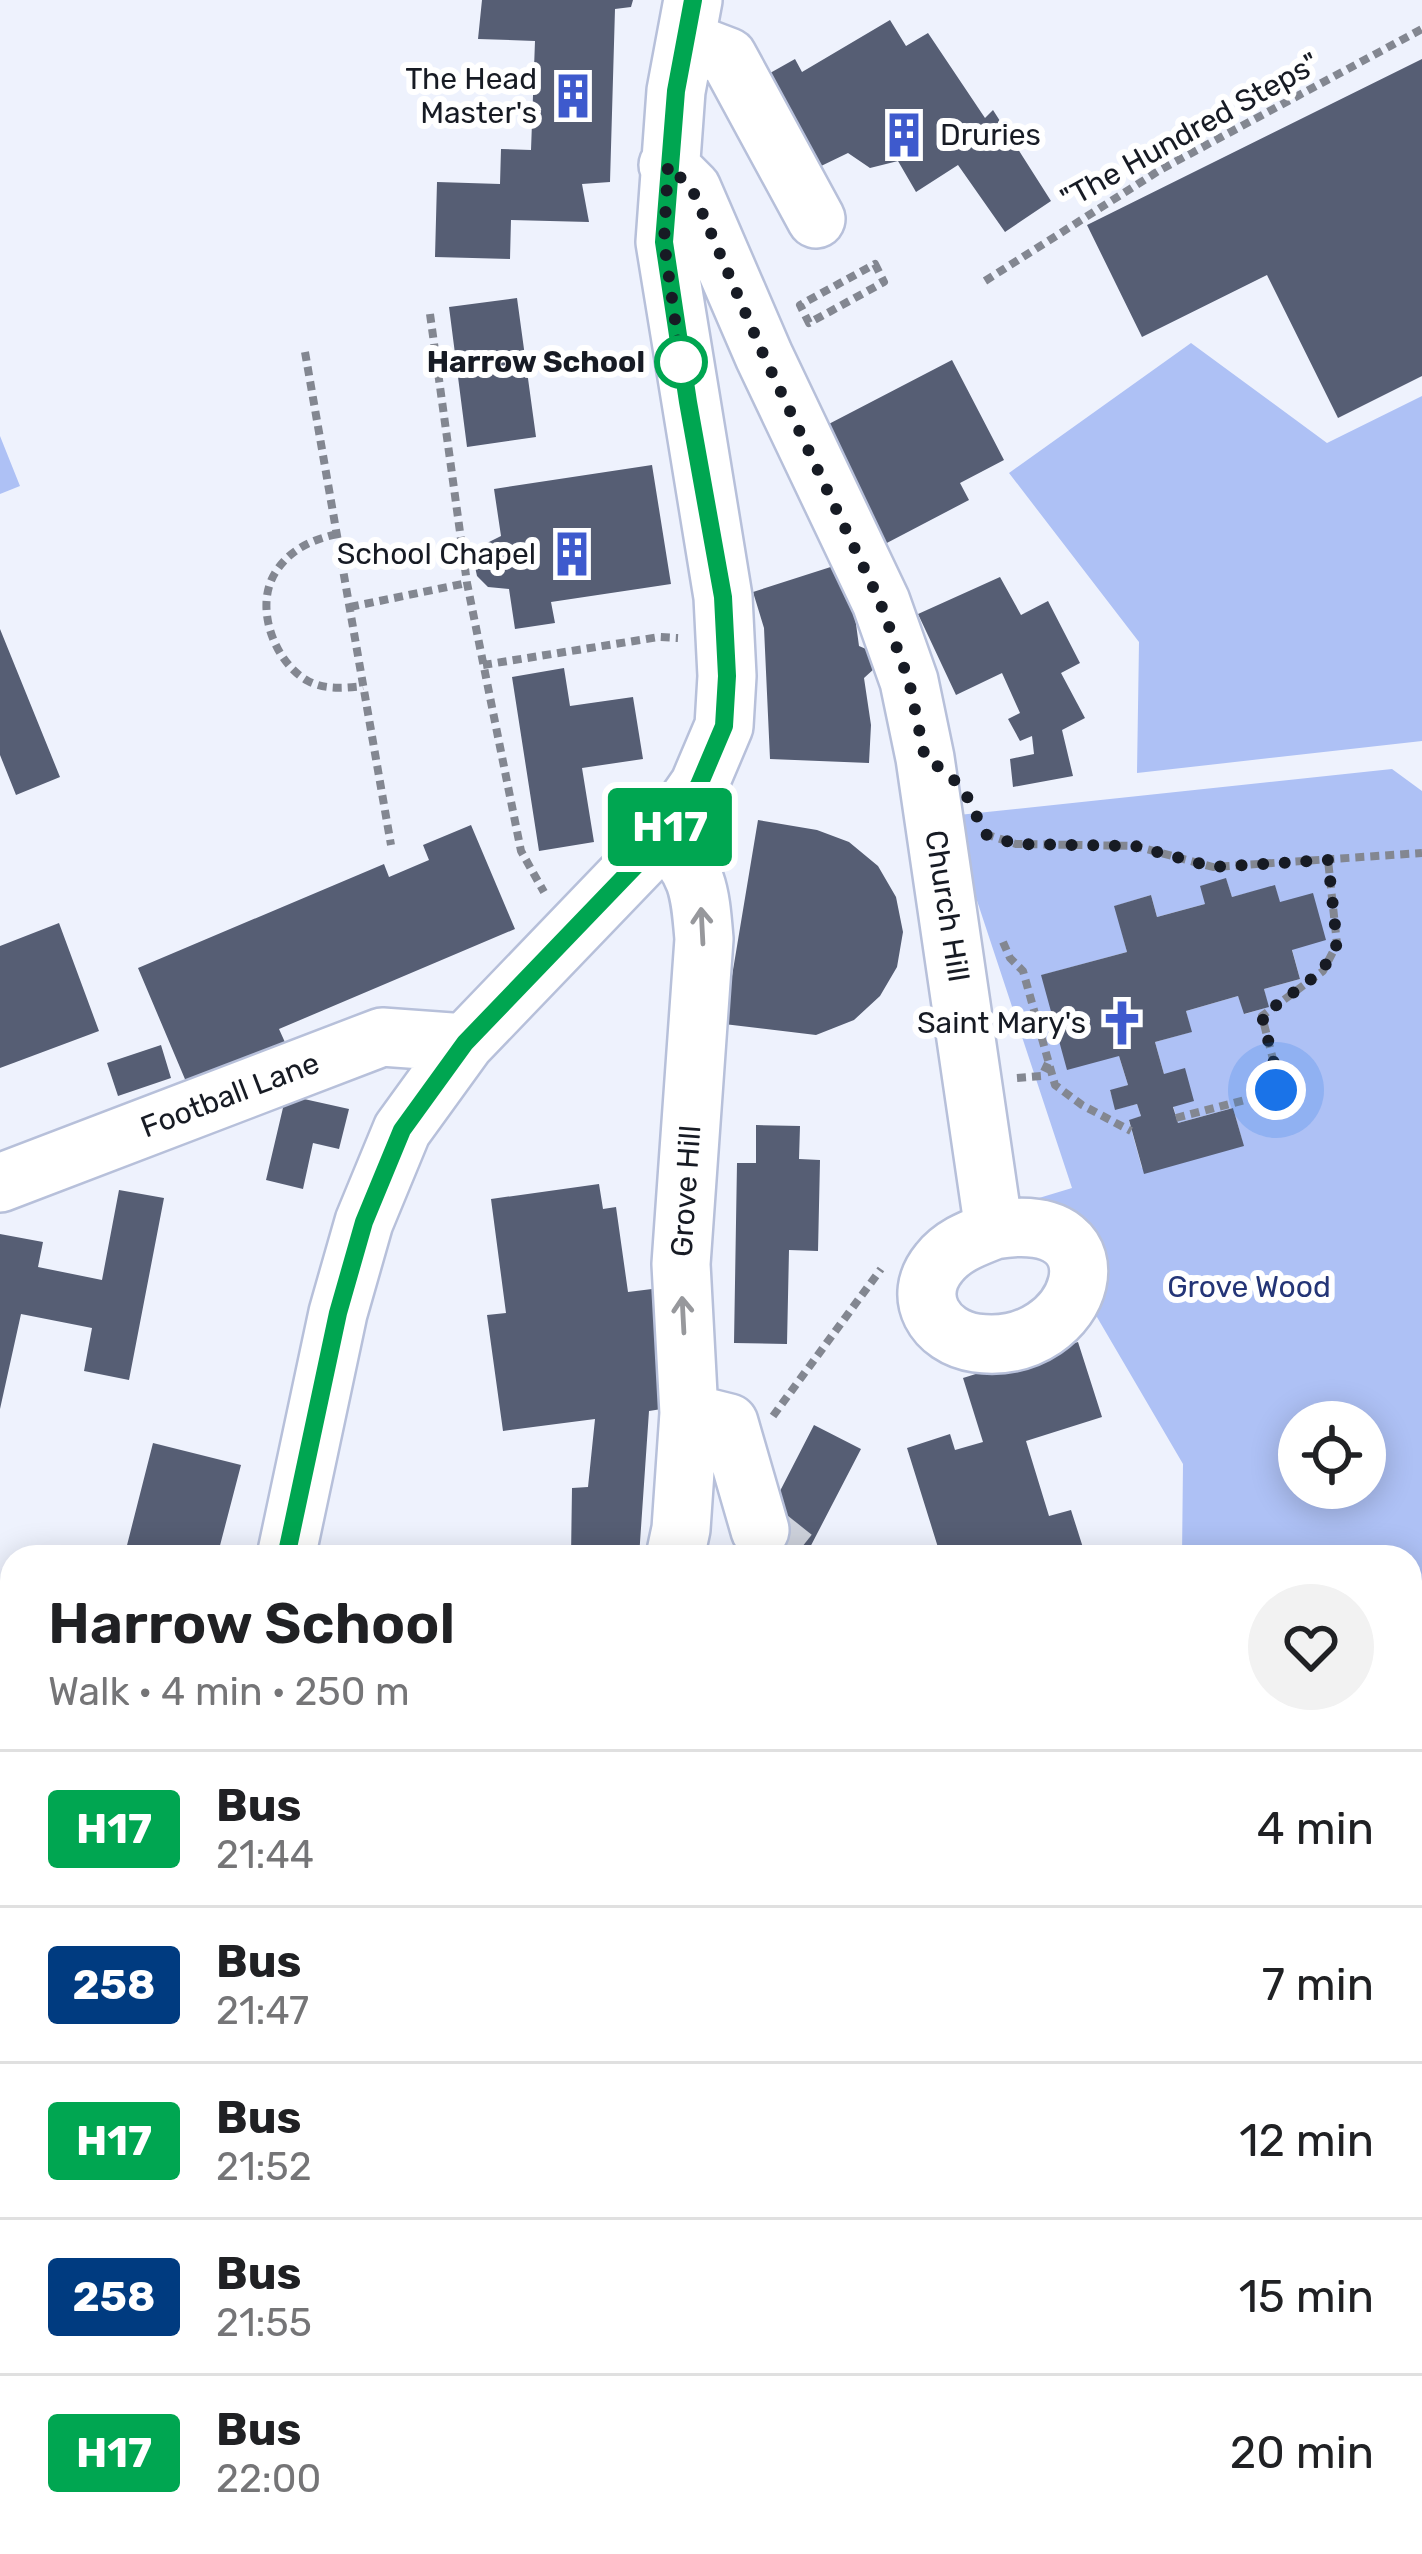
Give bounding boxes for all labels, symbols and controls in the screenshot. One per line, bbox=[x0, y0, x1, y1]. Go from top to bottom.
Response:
street label: "The Hundred Steps" bbox=[1054, 45, 1326, 217]
place label: The Head Master's bbox=[405, 61, 537, 131]
building icon: The Head Master's bbox=[548, 71, 598, 121]
building icon: Druries bbox=[879, 110, 929, 160]
place label: Druries bbox=[940, 117, 1041, 153]
marker: Harrow School bbox=[656, 337, 706, 387]
place label: Harrow School bbox=[427, 344, 645, 380]
building icon: School Chapel bbox=[547, 529, 597, 579]
place label: School Chapel bbox=[337, 536, 536, 572]
line badge: H17 bbox=[601, 788, 739, 866]
text: H17 bbox=[632, 802, 708, 852]
street label: Church Hill bbox=[917, 828, 977, 984]
one-way arrow bbox=[690, 907, 713, 946]
church icon: Saint Mary's bbox=[1097, 998, 1147, 1048]
place label: Saint Mary's bbox=[917, 1005, 1086, 1041]
street label: Football Lane bbox=[136, 1045, 324, 1145]
your location bbox=[1246, 1060, 1306, 1120]
street label: Grove Hill bbox=[663, 1124, 709, 1258]
park label: Grove Wood bbox=[1167, 1269, 1331, 1305]
one-way arrow bbox=[672, 1296, 695, 1335]
map controls bbox=[1278, 1401, 1386, 1509]
button: locate bbox=[1278, 1401, 1386, 1509]
button: heart bbox=[1248, 1584, 1374, 1710]
text: Harrow School bbox=[48, 1590, 455, 1657]
text: Walk · 4 min · 250 m bbox=[48, 1669, 410, 1715]
text: Bus bbox=[216, 1779, 301, 1832]
text: 4 min bbox=[1257, 1802, 1374, 1855]
text: H17 bbox=[76, 1804, 152, 1854]
text: 21:44 bbox=[216, 1832, 314, 1878]
text: Bus bbox=[216, 1935, 301, 1988]
text: 7 min bbox=[1262, 1958, 1374, 2011]
text: 258 bbox=[73, 1960, 155, 2010]
text: 21:47 bbox=[216, 1988, 309, 2034]
text: Bus bbox=[216, 2091, 301, 2144]
text: 12 min bbox=[1239, 2114, 1374, 2167]
text: H17 bbox=[76, 2116, 152, 2166]
text: 21:52 bbox=[216, 2144, 312, 2190]
text: Bus bbox=[216, 2247, 301, 2300]
text: 15 min bbox=[1239, 2270, 1374, 2323]
text: 258 bbox=[73, 2272, 155, 2322]
text: 21:55 bbox=[216, 2300, 312, 2346]
text: Bus bbox=[216, 2403, 301, 2456]
text: 20 min bbox=[1230, 2426, 1374, 2479]
text: H17 bbox=[76, 2428, 152, 2478]
text: 22:00 bbox=[216, 2456, 321, 2502]

